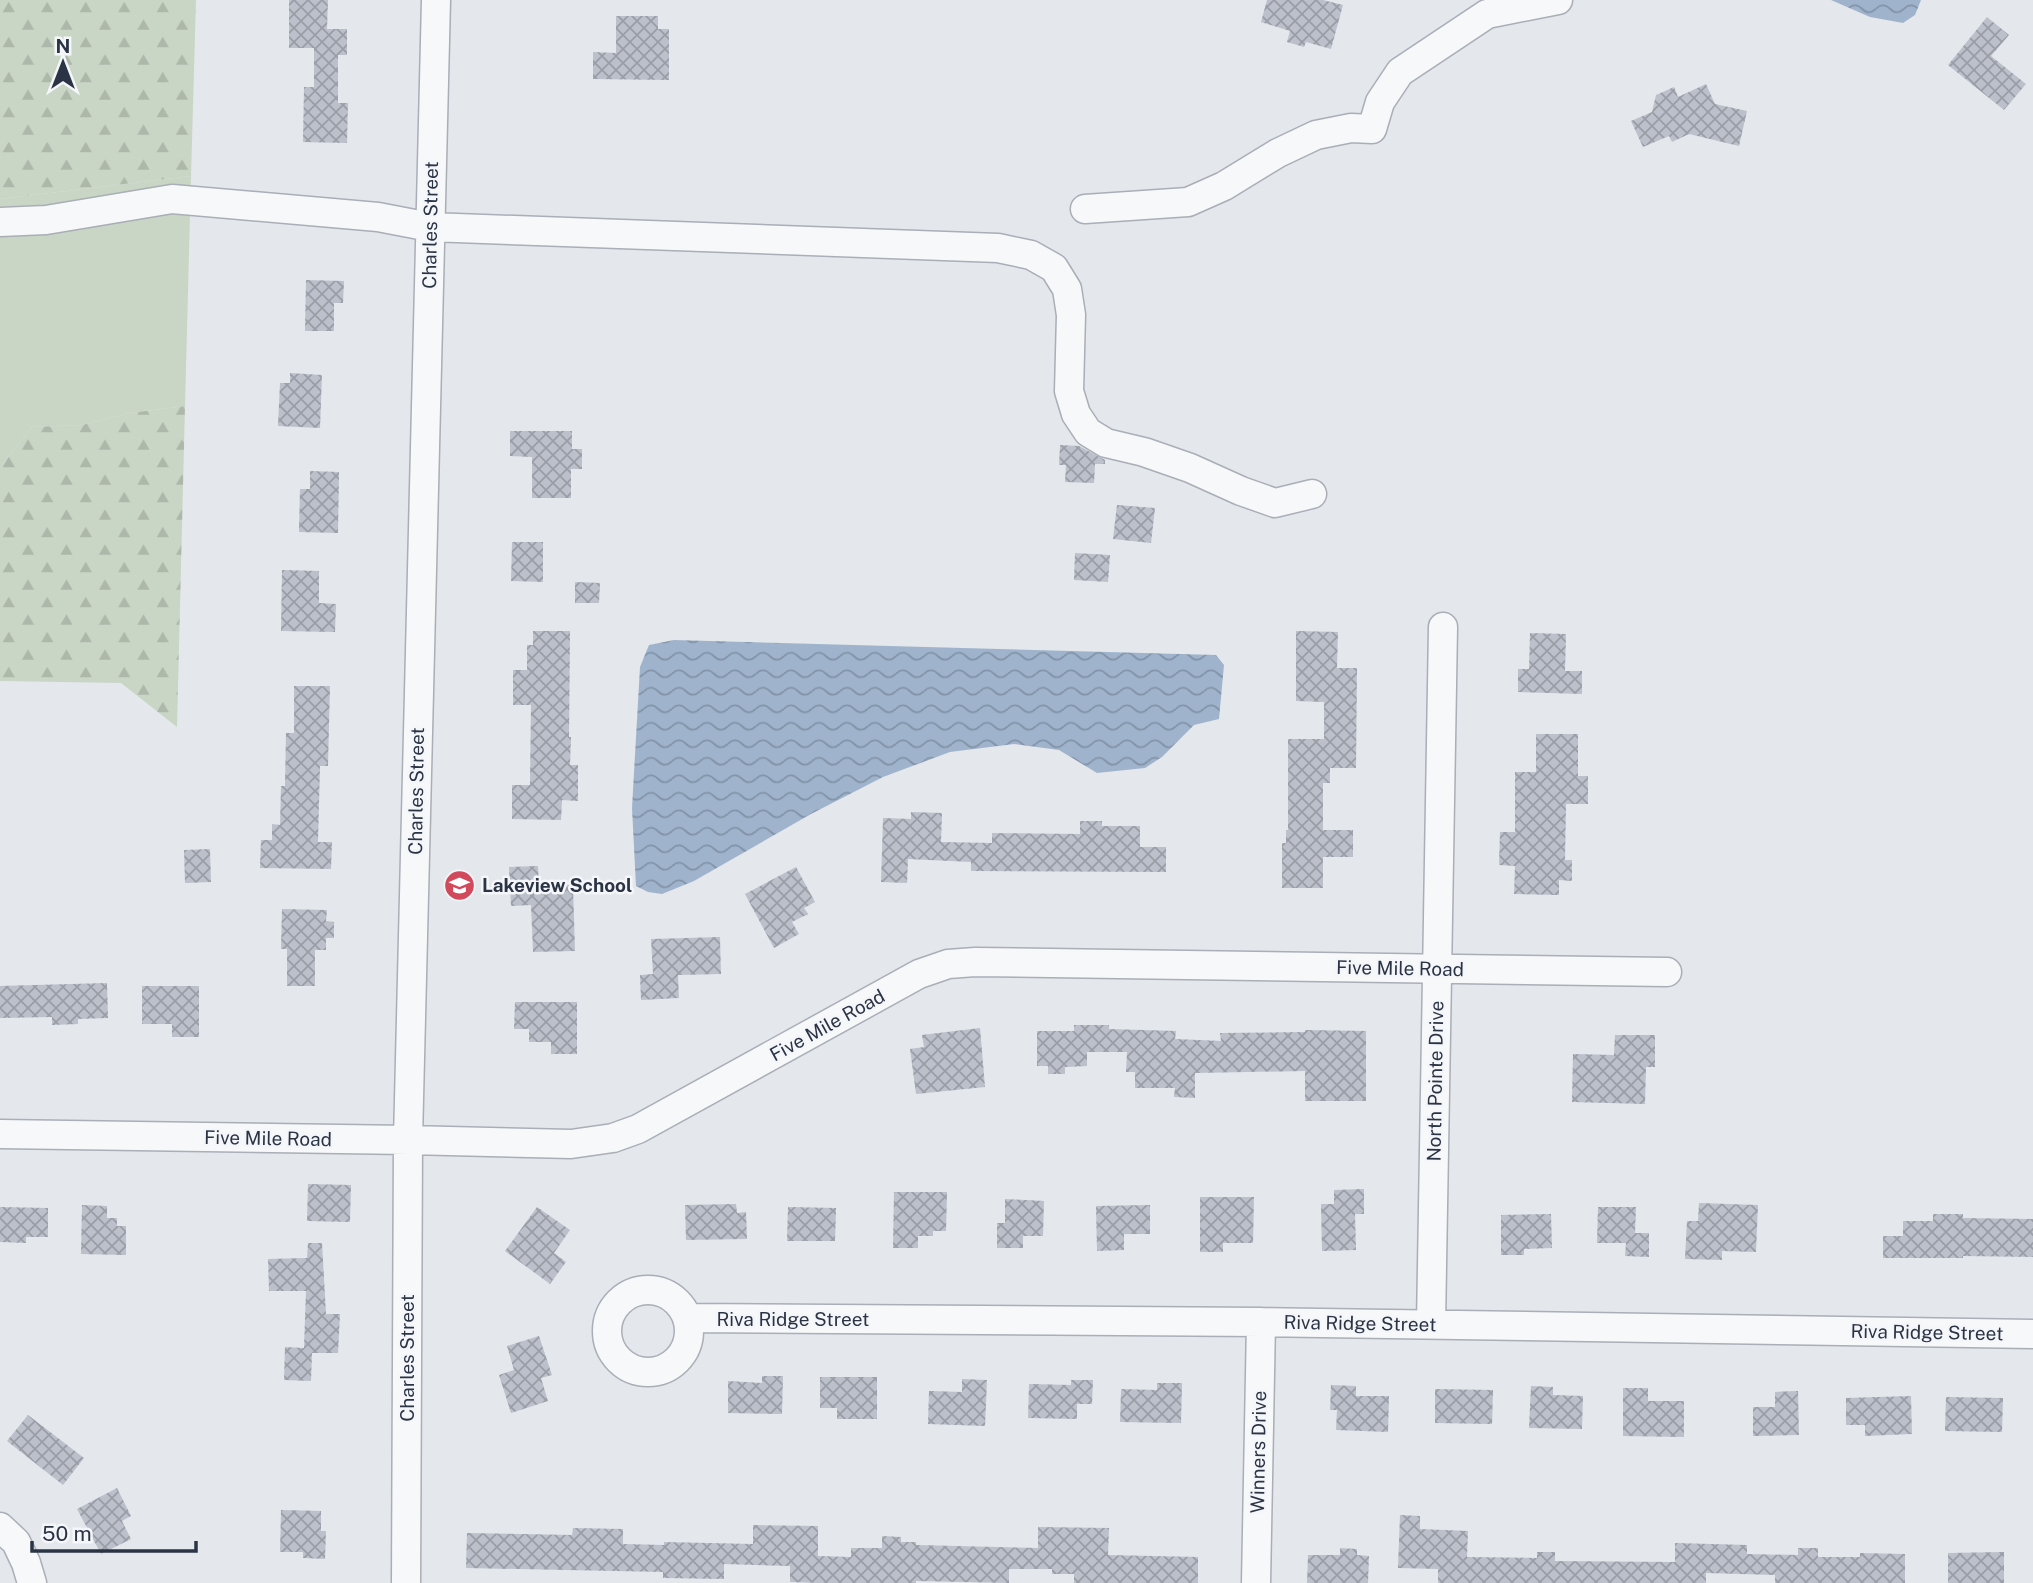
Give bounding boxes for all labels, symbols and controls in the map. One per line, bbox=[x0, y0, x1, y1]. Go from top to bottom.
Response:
north arrow bbox=[28, 28, 98, 98]
text: N bbox=[56, 35, 70, 57]
street label: Charles Street bbox=[418, 161, 442, 289]
street label: Charles Street bbox=[404, 727, 428, 855]
school or university icon: Lakeview School bbox=[442, 868, 476, 902]
place label: Lakeview School bbox=[482, 874, 632, 896]
street label: Five Mile Road bbox=[1336, 956, 1464, 980]
street label: Five Mile Road bbox=[766, 984, 888, 1066]
street label: North Pointe Drive bbox=[1423, 1000, 1447, 1162]
street label: Five Mile Road bbox=[204, 1126, 332, 1150]
street label: Charles Street bbox=[396, 1294, 418, 1422]
street label: Riva Ridge Street bbox=[717, 1308, 869, 1330]
street label: Riva Ridge Street bbox=[1283, 1311, 1437, 1335]
street label: Riva Ridge Street bbox=[1850, 1320, 2004, 1344]
street label: Winners Drive bbox=[1246, 1390, 1270, 1514]
scale bar bbox=[32, 1510, 196, 1554]
text: 50 m bbox=[42, 1521, 92, 1546]

